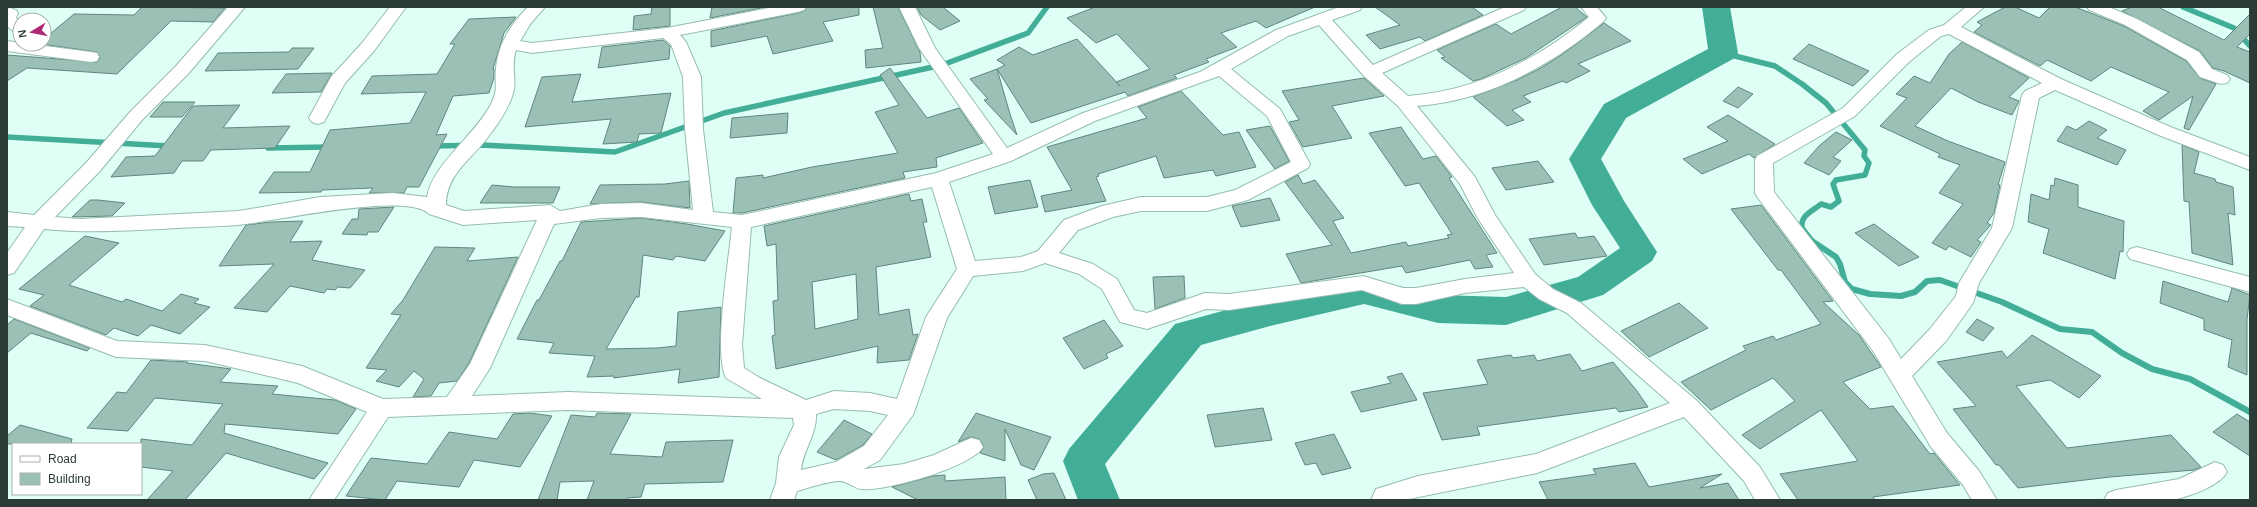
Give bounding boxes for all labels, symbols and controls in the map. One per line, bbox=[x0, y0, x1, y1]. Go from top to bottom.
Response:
north arrow bbox=[12, 12, 52, 52]
text: N bbox=[16, 29, 29, 39]
legend bbox=[12, 443, 142, 495]
text: Road bbox=[48, 452, 77, 466]
text: Building bbox=[48, 472, 91, 486]

